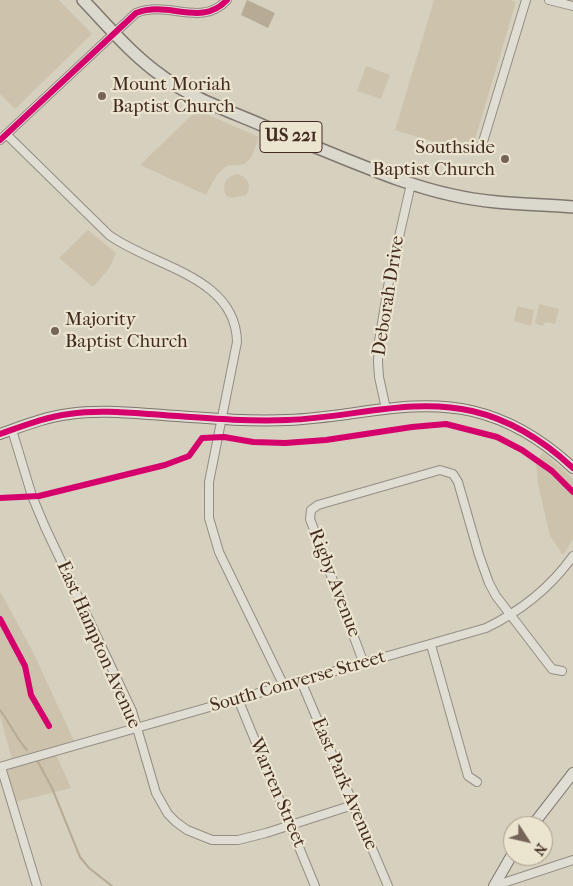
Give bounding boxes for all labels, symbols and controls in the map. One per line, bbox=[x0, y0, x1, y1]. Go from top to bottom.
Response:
place label: Mount Moriah Baptist Church bbox=[112, 74, 235, 118]
marker: Mount Moriah Baptist Church bbox=[96, 90, 108, 102]
road number: US 221 bbox=[260, 121, 322, 152]
place label: Southside Baptist Church bbox=[372, 137, 495, 181]
marker: Southside Baptist Church bbox=[499, 153, 511, 165]
street label: Deborah Drive bbox=[368, 234, 410, 358]
place label: Majority Baptist Church bbox=[65, 309, 188, 353]
marker: Majority Baptist Church bbox=[49, 325, 61, 337]
street label: Rigby Avenue bbox=[303, 526, 365, 640]
street label: East Hampton Avenue bbox=[51, 558, 145, 732]
street label: South Converse Street bbox=[208, 646, 388, 718]
street label: East Park Avenue bbox=[306, 714, 382, 854]
street label: Warren Street bbox=[244, 735, 310, 851]
north arrow bbox=[503, 816, 553, 866]
text: N bbox=[530, 840, 550, 859]

